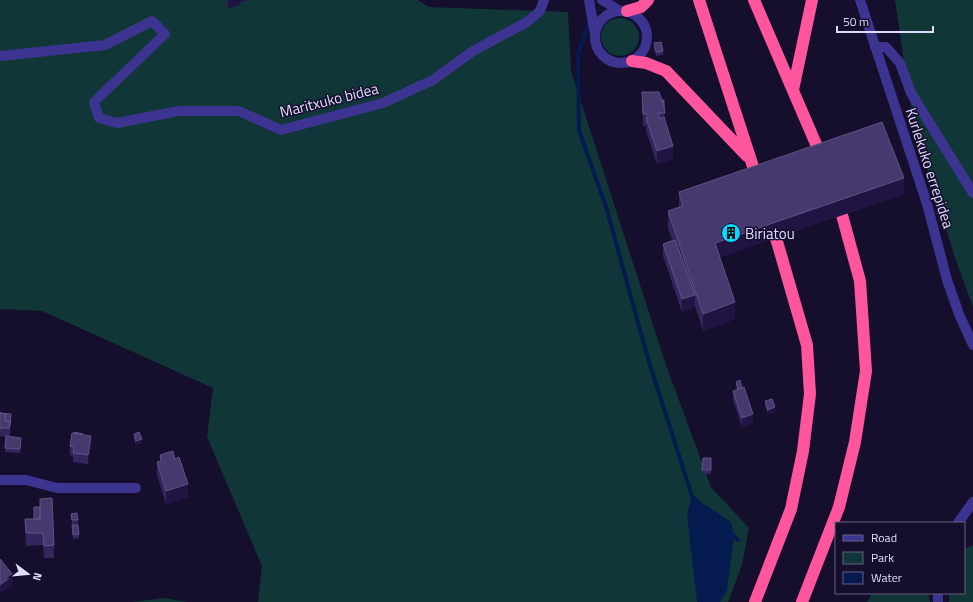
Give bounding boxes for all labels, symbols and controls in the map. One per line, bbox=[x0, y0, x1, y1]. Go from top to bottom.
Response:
scale bar bbox=[837, 8, 933, 34]
text: 50 m bbox=[843, 12, 869, 31]
street label: Maritxuko bidea bbox=[277, 77, 381, 123]
street label: Kurlekuko errepidea bbox=[900, 105, 960, 232]
building icon: Biriatou bbox=[720, 222, 742, 244]
place label: Biriatou bbox=[745, 222, 795, 245]
legend bbox=[835, 522, 965, 594]
text: Road bbox=[871, 528, 897, 547]
text: Park bbox=[871, 548, 894, 567]
north arrow bbox=[8, 554, 48, 594]
text: Water bbox=[871, 568, 902, 587]
text: N bbox=[29, 571, 46, 583]

